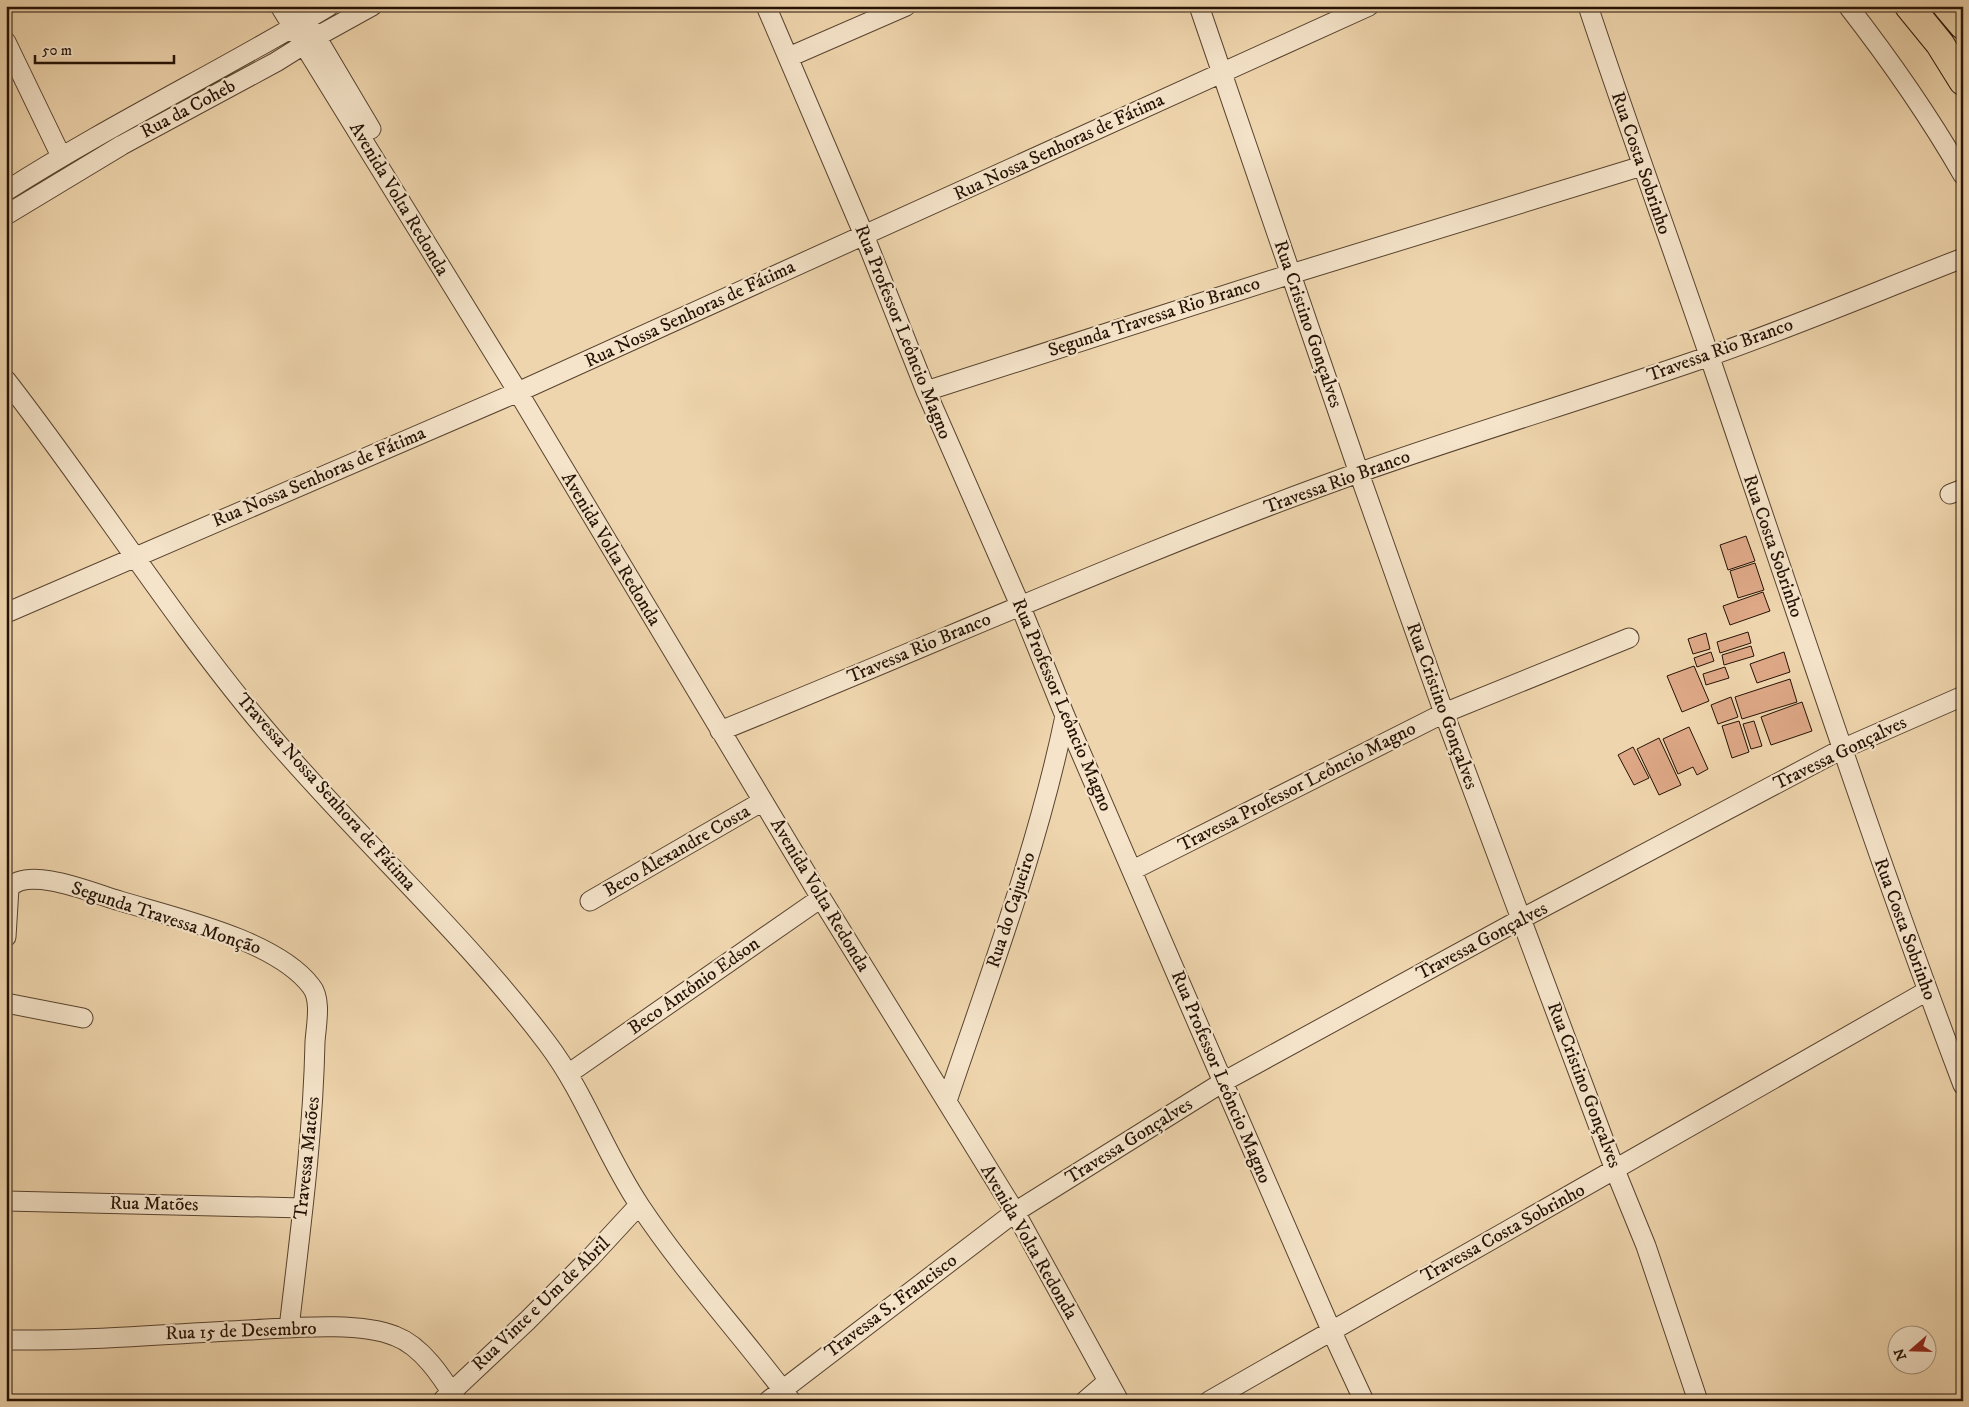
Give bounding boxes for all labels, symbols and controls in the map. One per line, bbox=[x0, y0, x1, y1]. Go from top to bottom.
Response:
scale bar bbox=[35, 32, 174, 64]
text: 50 m bbox=[42, 41, 72, 60]
street label: Rua da Coheb bbox=[137, 74, 239, 144]
street label: Rua Nossa Senhoras de Fátima bbox=[950, 88, 1168, 206]
street label: Rua Costa Sobrinho bbox=[1606, 89, 1676, 237]
street label: Avenida Volta Redonda bbox=[344, 118, 454, 280]
street label: Rua Professor Leôncio Magno bbox=[849, 222, 957, 442]
street label: Rua Cristino Gonçalves bbox=[1269, 237, 1347, 411]
street label: Rua Nossa Senhoras de Fátima bbox=[581, 255, 799, 373]
street label: Segunda Travessa Rio Branco bbox=[1045, 272, 1263, 362]
street label: Travessa Rio Branco bbox=[1644, 313, 1796, 387]
street label: Rua Nossa Senhoras de Fátima bbox=[209, 422, 429, 532]
street label: Travessa Rio Branco bbox=[1261, 445, 1413, 519]
street label: Avenida Volta Redonda bbox=[556, 468, 666, 630]
street label: Rua Costa Sobrinho bbox=[1738, 472, 1808, 620]
street label: Rua Professor Leôncio Magno bbox=[1007, 595, 1117, 815]
street label: Travessa Rio Branco bbox=[844, 607, 994, 689]
street label: Rua Cristino Gonçalves bbox=[1401, 620, 1483, 792]
street label: Travessa Nossa Senhora de Fátima bbox=[231, 689, 421, 895]
street label: Travessa Gonçalves bbox=[1770, 711, 1910, 795]
street label: Travessa Professor Leôncio Magno bbox=[1174, 717, 1420, 857]
street label: Beco Alexandre Costa bbox=[600, 800, 754, 902]
street label: Avenida Volta Redonda bbox=[765, 814, 875, 976]
street label: Rua do Cajueiro bbox=[981, 849, 1041, 971]
street label: Rua Costa Sobrinho bbox=[1869, 855, 1941, 1003]
street label: Segunda Travessa Monção bbox=[68, 876, 264, 960]
street label: Travessa Gonçalves bbox=[1412, 897, 1552, 985]
street label: Beco Antônio Edson bbox=[624, 932, 764, 1040]
street label: Rua Professor Leôncio Magno bbox=[1166, 967, 1276, 1187]
street label: Rua Cristino Gonçalves bbox=[1542, 999, 1626, 1171]
street label: Travessa Gonçalves bbox=[1061, 1093, 1197, 1189]
street label: Travessa Matões bbox=[289, 1095, 325, 1221]
street label: Avenida Volta Redonda bbox=[975, 1160, 1083, 1324]
street label: Travessa Costa Sobrinho bbox=[1417, 1178, 1589, 1288]
street label: Rua Matões bbox=[109, 1192, 199, 1216]
street label: Rua Vinte e Um de Abril bbox=[467, 1232, 615, 1376]
street label: Travessa S. Francisco bbox=[820, 1249, 962, 1363]
street label: Rua 15 de Desembro bbox=[165, 1317, 317, 1345]
north arrow bbox=[1886, 1324, 1936, 1374]
text: N bbox=[1890, 1345, 1911, 1363]

